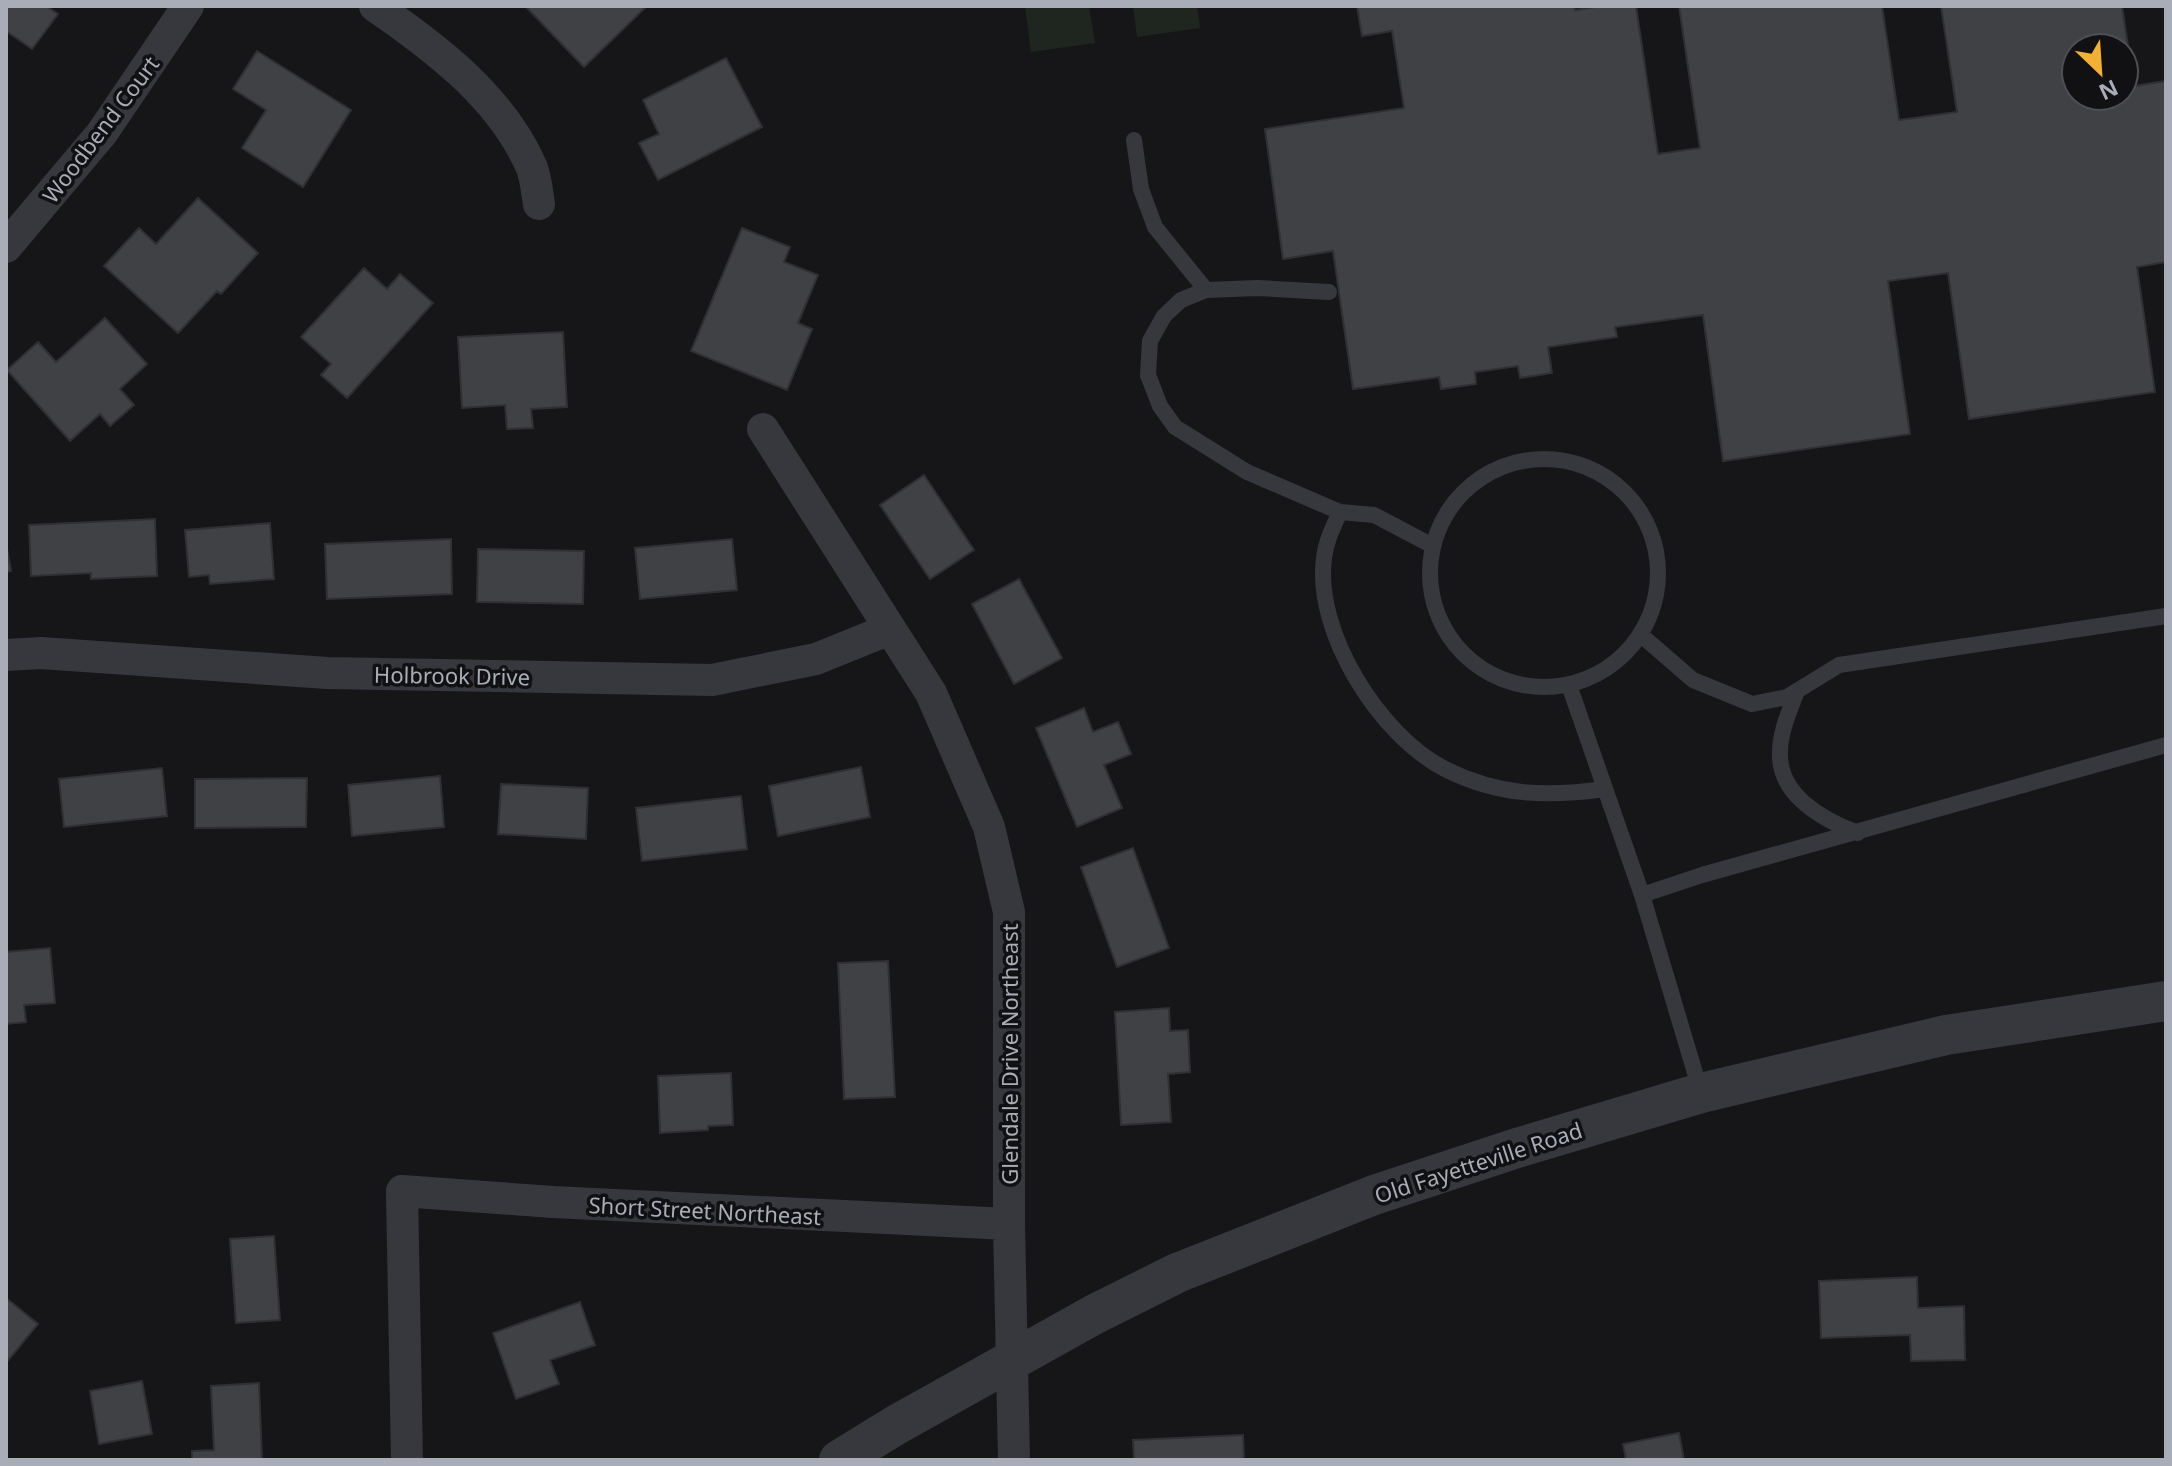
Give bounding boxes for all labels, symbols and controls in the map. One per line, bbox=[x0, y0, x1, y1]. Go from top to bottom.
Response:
north arrow bbox=[2060, 32, 2140, 112]
street label: Woodbend Court bbox=[35, 49, 165, 209]
text: N bbox=[2094, 74, 2123, 108]
street label: Holbrook Drive bbox=[374, 659, 530, 691]
street label: Glendale Drive Northeast bbox=[994, 923, 1024, 1185]
street label: Old Fayetteville Road bbox=[1370, 1114, 1586, 1210]
street label: Short Street Northeast bbox=[588, 1189, 822, 1231]

